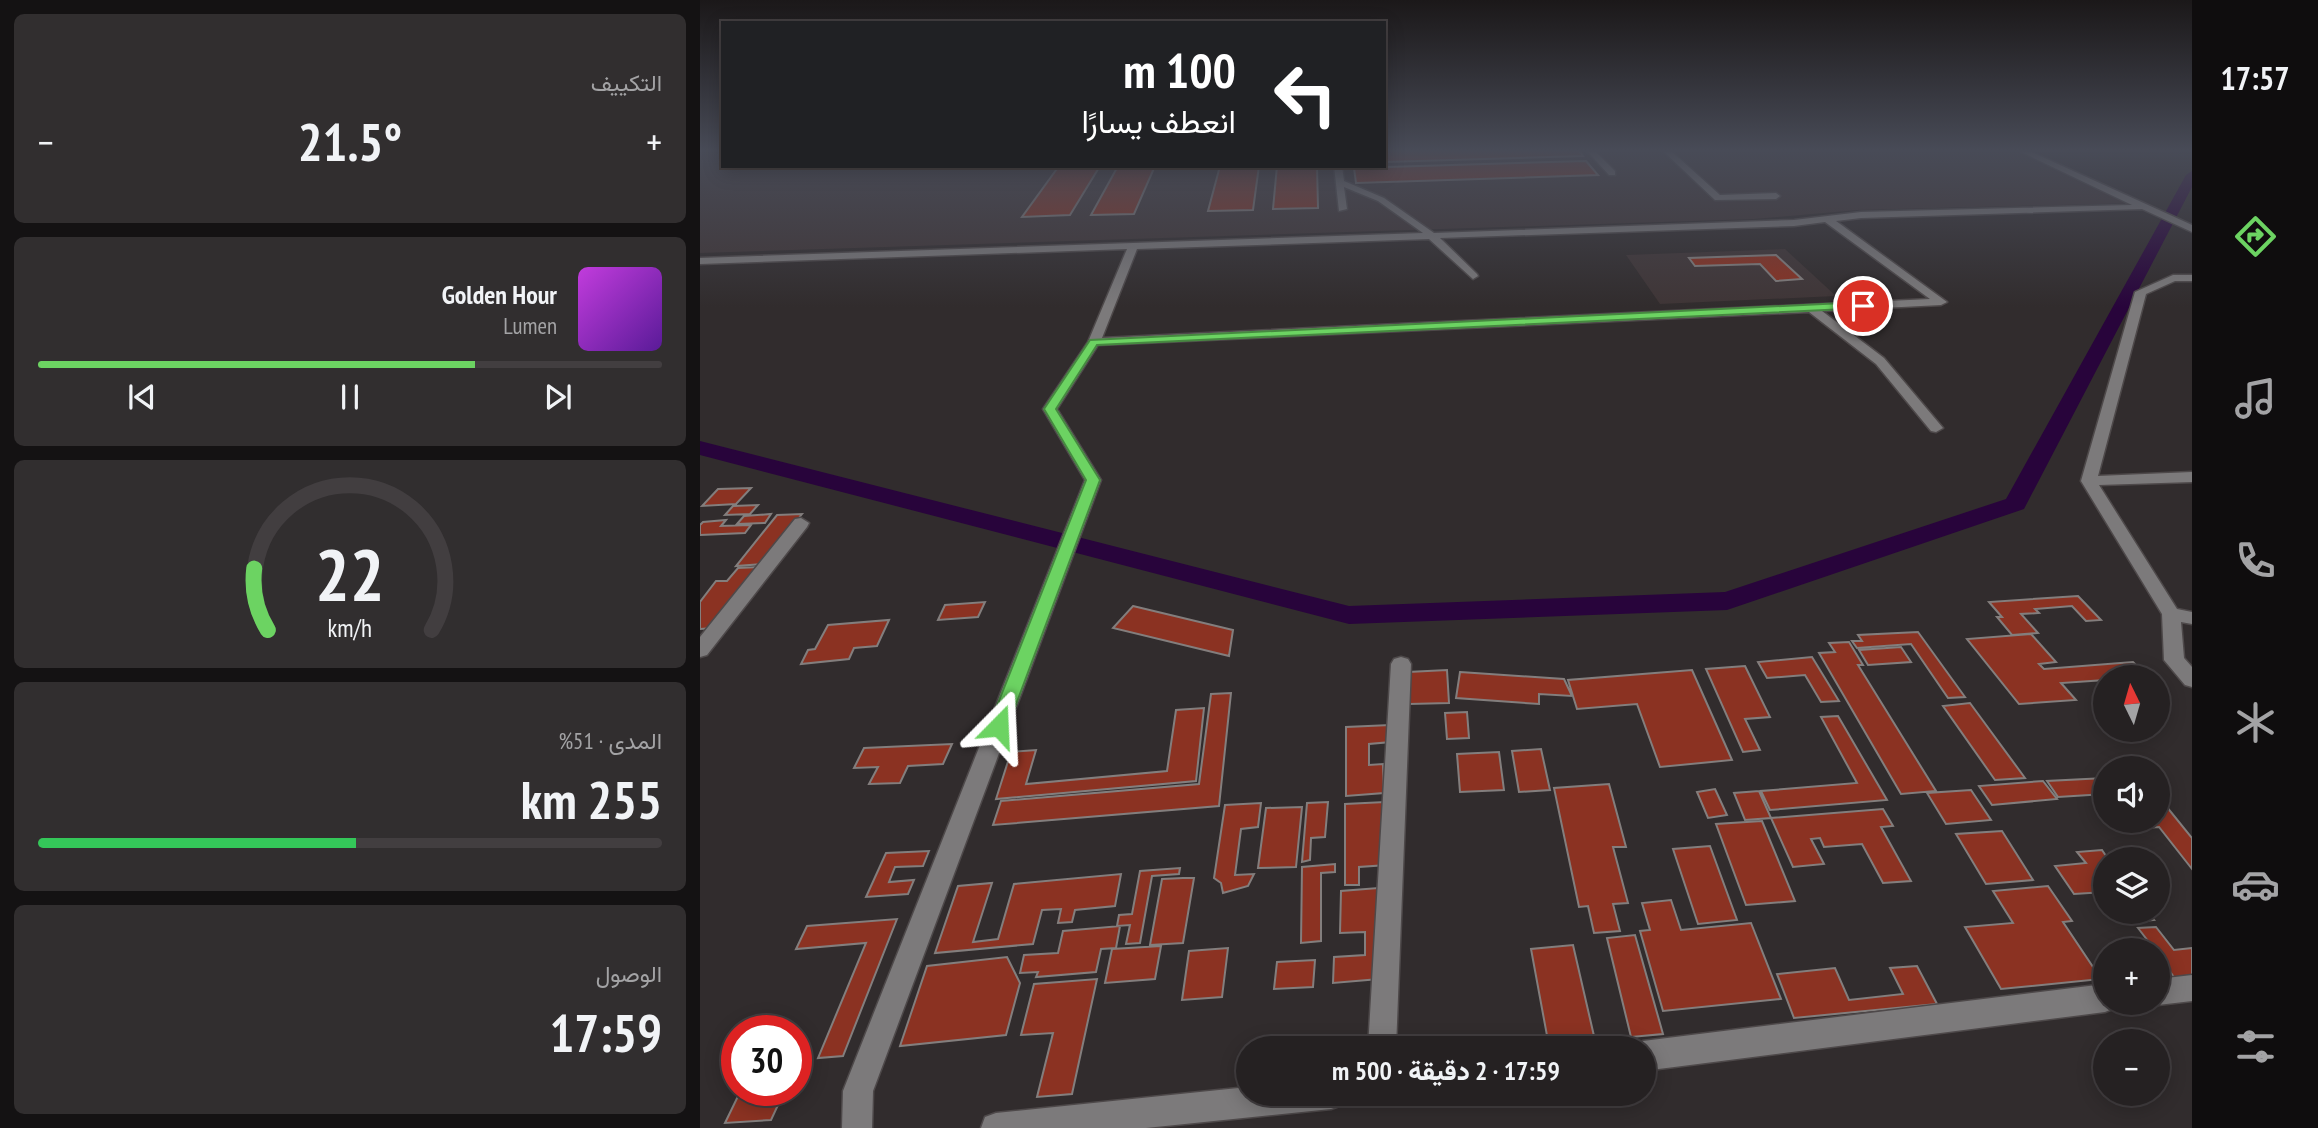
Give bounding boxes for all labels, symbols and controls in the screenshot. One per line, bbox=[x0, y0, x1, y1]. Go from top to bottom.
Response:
text: 100 m bbox=[1123, 38, 1236, 102]
icon: left bbox=[1260, 49, 1351, 140]
text: 17:57 bbox=[2220, 57, 2290, 99]
text: التكييف bbox=[591, 68, 662, 97]
text: انعطف يسارًا bbox=[1081, 100, 1236, 142]
text: 21.5° bbox=[298, 108, 402, 175]
text: − bbox=[38, 117, 54, 166]
text: + bbox=[646, 117, 662, 166]
icon: directions bbox=[2231, 212, 2280, 261]
pin bbox=[1833, 276, 1893, 336]
text: Golden Hour bbox=[442, 278, 557, 311]
icon: arrive bbox=[1844, 287, 1882, 325]
text: Lumen bbox=[503, 311, 557, 340]
icon: music bbox=[2231, 374, 2280, 423]
icon: previous bbox=[123, 378, 161, 416]
icon: pause bbox=[331, 378, 369, 416]
icon: next bbox=[539, 378, 577, 416]
text: 22 bbox=[315, 526, 385, 620]
icon: phone bbox=[2231, 536, 2280, 585]
text: km/h bbox=[328, 612, 372, 644]
north arrow bbox=[2093, 665, 2170, 742]
map controls bbox=[2093, 665, 2170, 1106]
position arrow bbox=[962, 689, 1036, 763]
icon: climate bbox=[2231, 698, 2280, 747]
text: المدى · 51% bbox=[558, 726, 662, 755]
button: sound bbox=[2093, 756, 2170, 833]
text: 255 km bbox=[521, 766, 662, 833]
button: layers bbox=[2093, 847, 2170, 924]
icon: car bbox=[2231, 860, 2280, 909]
button: + bbox=[2093, 938, 2170, 1015]
text: الوصول bbox=[596, 959, 662, 988]
text: 17:59 bbox=[550, 999, 662, 1066]
speed limit sign: 30 bbox=[721, 1015, 812, 1106]
icon: filters bbox=[2231, 1022, 2280, 1071]
button: − bbox=[2093, 1029, 2170, 1106]
text: 17:59 · 2 دقيقة · 500 m bbox=[1332, 1054, 1560, 1087]

